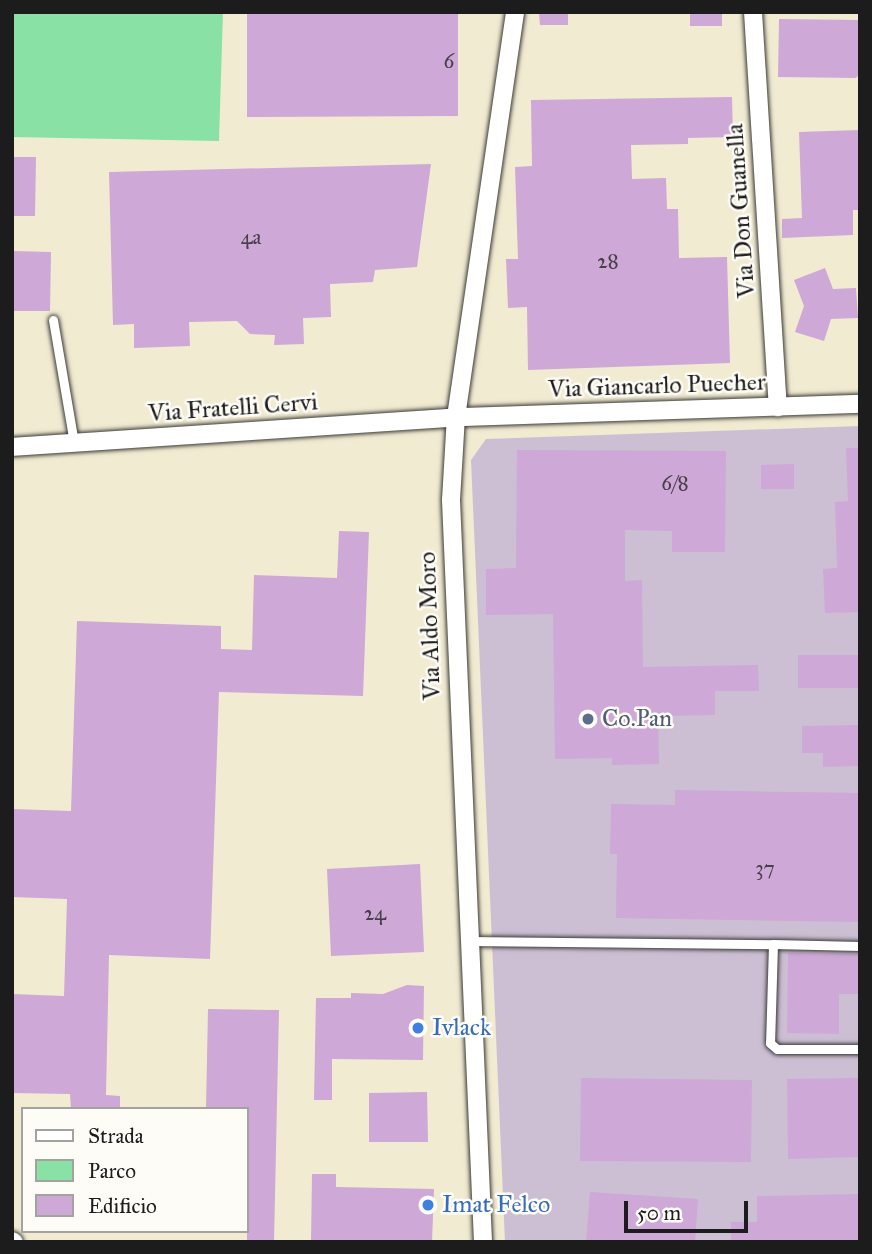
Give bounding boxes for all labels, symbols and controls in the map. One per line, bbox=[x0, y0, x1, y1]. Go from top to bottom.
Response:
house number: 6 bbox=[444, 48, 454, 74]
street label: Via Don Guanella bbox=[721, 123, 761, 299]
house number: 4a bbox=[241, 224, 261, 250]
house number: 28 bbox=[597, 248, 619, 274]
street label: Via Giancarlo Puecher bbox=[548, 368, 766, 404]
street label: Via Fratelli Cervi bbox=[147, 388, 319, 428]
house number: 6/8 bbox=[661, 470, 689, 496]
street label: Via Aldo Moro bbox=[413, 551, 447, 701]
place label: Co.Pan bbox=[602, 705, 672, 733]
marker: Co.Pan bbox=[580, 711, 596, 727]
house number: 37 bbox=[755, 855, 775, 881]
house number: 24 bbox=[364, 900, 386, 926]
place label: Ivlack bbox=[432, 1014, 491, 1042]
marker: Ivlack bbox=[410, 1020, 426, 1036]
legend bbox=[21, 1107, 248, 1233]
text: Strada bbox=[88, 1123, 144, 1149]
text: Parco bbox=[88, 1158, 136, 1184]
scale bar bbox=[627, 1188, 751, 1232]
place label: Imat Felco bbox=[442, 1191, 550, 1219]
text: Edificio bbox=[88, 1193, 157, 1219]
marker: Imat Felco bbox=[420, 1197, 436, 1213]
text: 50 m bbox=[637, 1200, 681, 1226]

